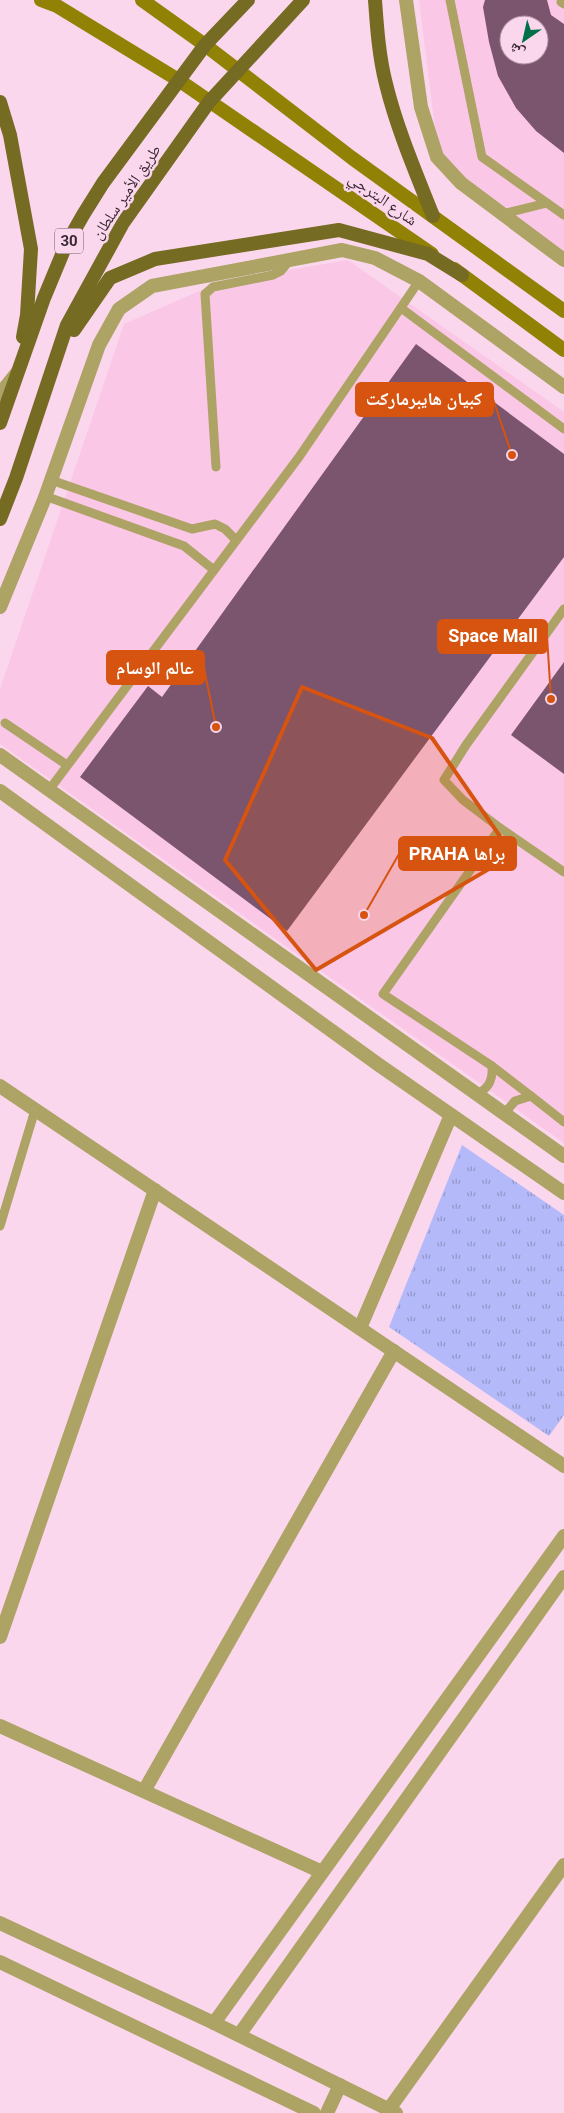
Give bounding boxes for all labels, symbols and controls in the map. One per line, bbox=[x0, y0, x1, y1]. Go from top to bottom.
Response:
north arrow bbox=[499, 15, 549, 65]
text: ش bbox=[506, 39, 528, 62]
street label: طريق الأمير سلطان bbox=[87, 141, 166, 244]
street label: شارع البترجي bbox=[343, 168, 421, 232]
road number: 30 bbox=[55, 228, 83, 254]
callout: كبيان هايبرماركت bbox=[356, 383, 493, 416]
text: كبيان هايبرماركت bbox=[366, 388, 482, 410]
callout: Space Mall bbox=[438, 620, 547, 653]
text: Space Mall bbox=[448, 625, 538, 646]
callout: عالم الوسام bbox=[107, 651, 204, 684]
text: عالم الوسام bbox=[116, 657, 194, 680]
callout: PRAHA براها bbox=[399, 837, 516, 870]
text: PRAHA براها bbox=[409, 843, 505, 865]

